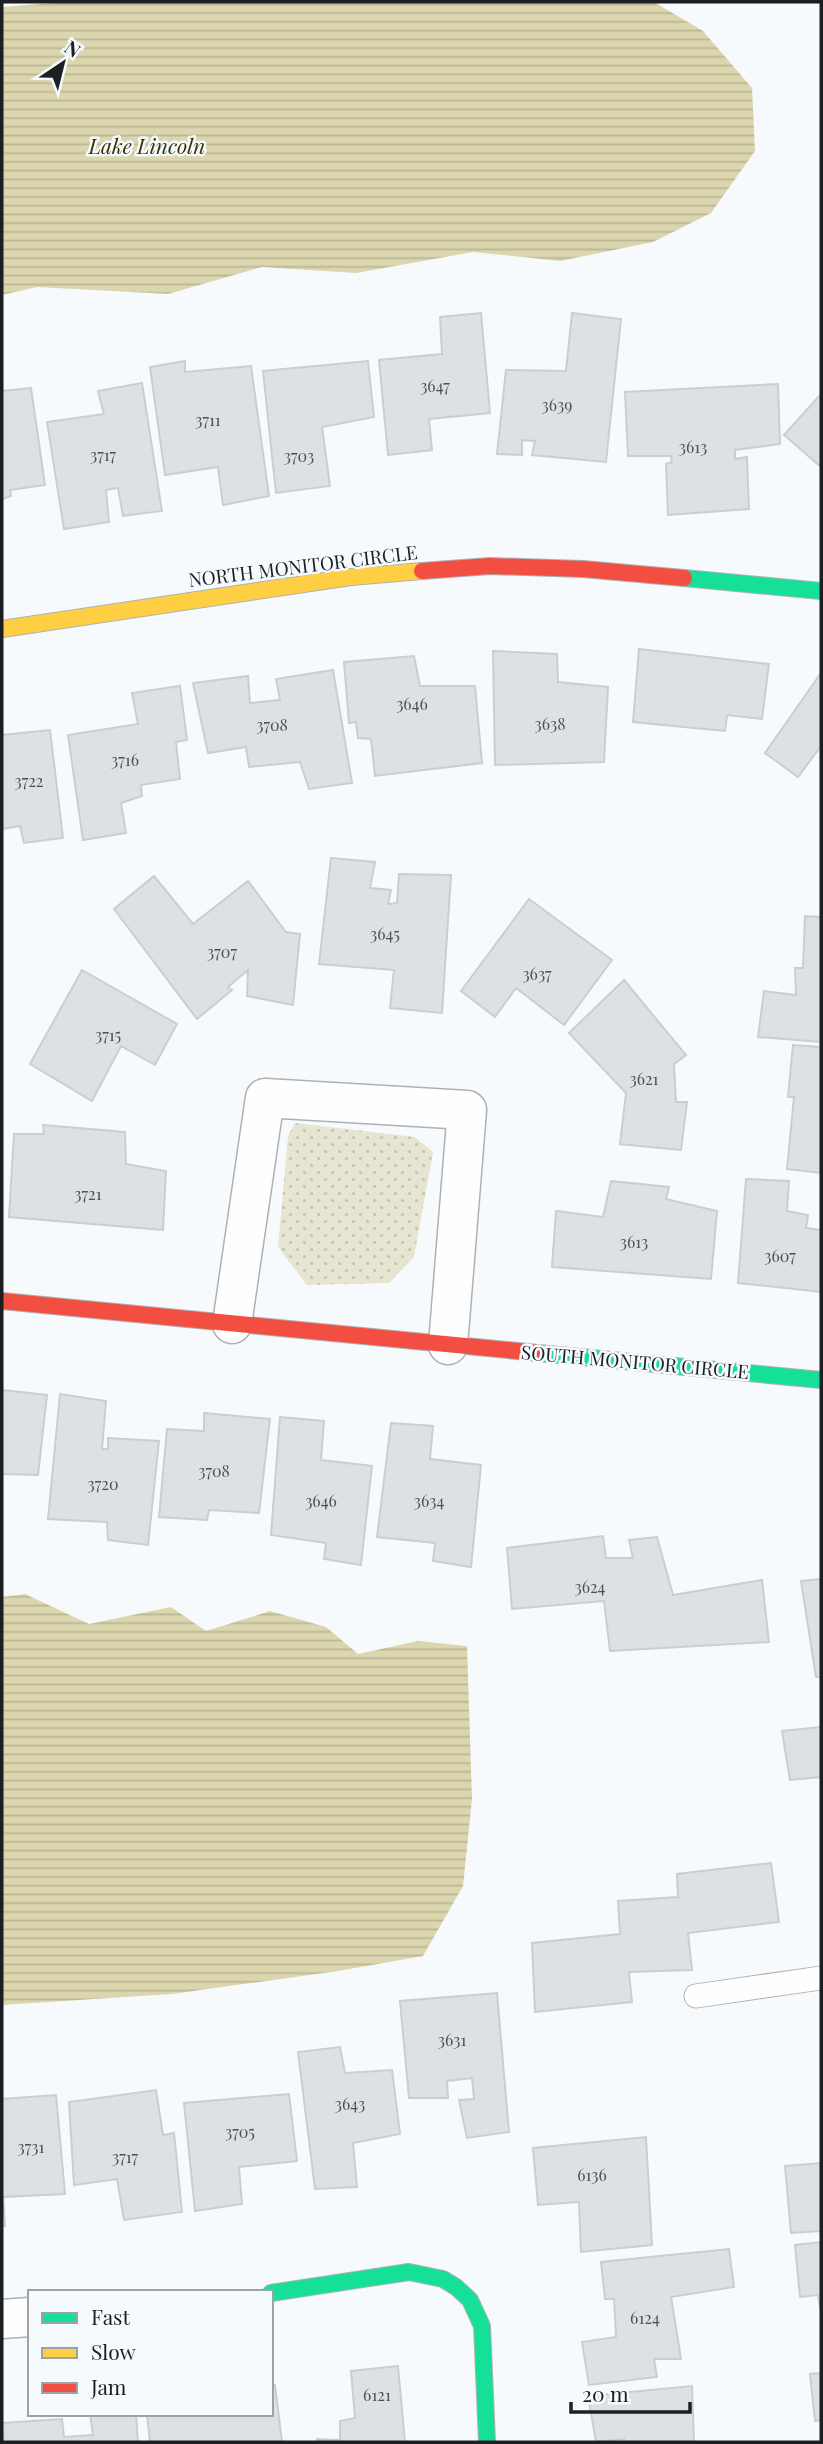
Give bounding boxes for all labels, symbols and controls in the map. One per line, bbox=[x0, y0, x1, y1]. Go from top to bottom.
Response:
north arrow bbox=[28, 28, 98, 98]
text: N bbox=[60, 34, 87, 63]
water label: Lake Lincoln bbox=[88, 131, 205, 159]
house number: 3647 bbox=[420, 375, 450, 396]
house number: 3639 bbox=[542, 394, 572, 415]
house number: 3711 bbox=[195, 409, 221, 430]
house number: 3613 bbox=[679, 436, 707, 457]
house number: 3717 bbox=[90, 444, 117, 465]
house number: 3703 bbox=[284, 445, 314, 466]
street label: NORTH MONITOR CIRCLE bbox=[187, 538, 419, 592]
house number: 3646 bbox=[396, 693, 428, 714]
house number: 3638 bbox=[534, 713, 566, 734]
house number: 3708 bbox=[256, 714, 288, 735]
house number: 3716 bbox=[111, 749, 139, 770]
house number: 3722 bbox=[14, 770, 44, 791]
house number: 3645 bbox=[370, 923, 400, 944]
house number: 3707 bbox=[207, 941, 237, 962]
house number: 3637 bbox=[522, 963, 552, 984]
house number: 3715 bbox=[95, 1024, 121, 1045]
house number: 3621 bbox=[629, 1068, 659, 1089]
house number: 3721 bbox=[74, 1183, 102, 1204]
house number: 3613 bbox=[620, 1231, 648, 1252]
house number: 3607 bbox=[764, 1245, 796, 1266]
street label: SOUTH MONITOR CIRCLE bbox=[520, 1338, 750, 1384]
house number: 3708 bbox=[198, 1460, 230, 1481]
house number: 3720 bbox=[88, 1473, 118, 1494]
house number: 3646 bbox=[305, 1490, 337, 1511]
house number: 3634 bbox=[414, 1490, 444, 1511]
house number: 3624 bbox=[574, 1576, 606, 1597]
house number: 3631 bbox=[438, 2029, 466, 2050]
house number: 3643 bbox=[335, 2093, 365, 2114]
house number: 3705 bbox=[225, 2121, 255, 2142]
house number: 3731 bbox=[18, 2136, 44, 2157]
house number: 3717 bbox=[112, 2146, 139, 2167]
house number: 6136 bbox=[577, 2164, 607, 2185]
legend bbox=[28, 2290, 273, 2416]
text: Fast bbox=[91, 2302, 130, 2330]
house number: 6124 bbox=[630, 2307, 660, 2328]
text: Slow bbox=[91, 2337, 136, 2365]
scale bar bbox=[571, 2370, 690, 2414]
text: Jam bbox=[90, 2372, 127, 2400]
text: 20 m bbox=[582, 2379, 629, 2407]
house number: 6121 bbox=[363, 2384, 391, 2405]

